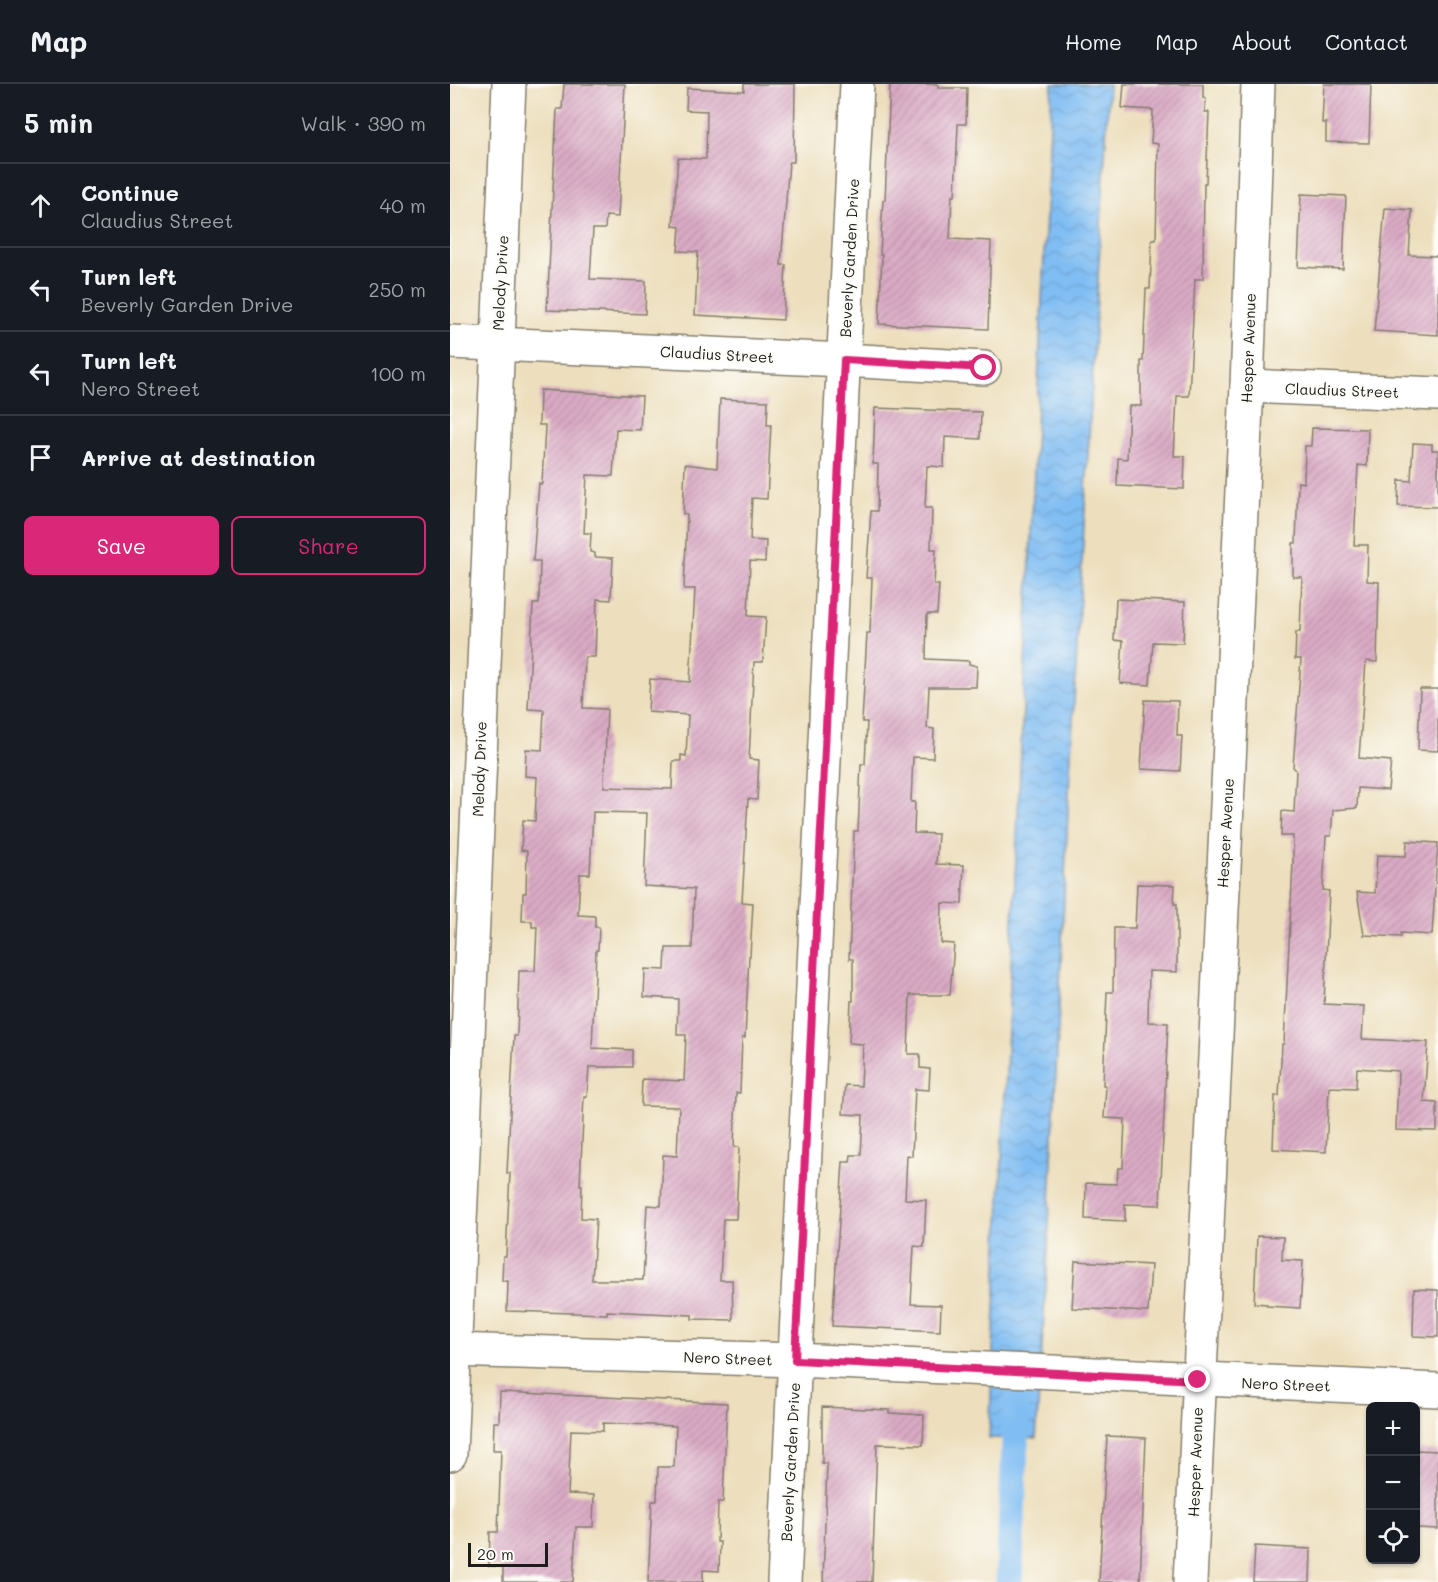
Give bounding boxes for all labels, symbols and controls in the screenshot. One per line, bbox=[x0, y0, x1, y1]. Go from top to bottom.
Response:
text: Map bbox=[30, 23, 87, 59]
text: Home bbox=[1065, 28, 1122, 55]
text: Map bbox=[1155, 28, 1198, 55]
text: About bbox=[1231, 28, 1292, 55]
text: Contact bbox=[1325, 28, 1408, 55]
text: 5 min bbox=[24, 106, 93, 140]
text: Walk · 390 m bbox=[301, 110, 426, 136]
text: Continue bbox=[81, 178, 179, 207]
street label: Beverly Garden Drive bbox=[835, 178, 863, 338]
icon: ahead bbox=[24, 189, 57, 222]
text: 40 m bbox=[380, 192, 426, 218]
text: Claudius Street bbox=[81, 207, 233, 233]
street label: Melody Drive bbox=[488, 235, 512, 331]
text: Turn left bbox=[81, 262, 177, 291]
icon: left bbox=[24, 273, 57, 306]
text: 250 m bbox=[369, 276, 426, 302]
text: Beverly Garden Drive bbox=[81, 291, 293, 317]
street label: Hesper Avenue bbox=[1236, 293, 1260, 403]
street label: Claudius Street bbox=[659, 341, 775, 367]
text: Turn left bbox=[81, 346, 177, 375]
route start bbox=[970, 354, 996, 380]
icon: left bbox=[24, 357, 57, 390]
text: 100 m bbox=[370, 360, 426, 386]
text: Nero Street bbox=[81, 375, 200, 401]
street label: Claudius Street bbox=[1285, 378, 1399, 402]
icon: arrive bbox=[24, 441, 57, 474]
text: Arrive at destination bbox=[81, 443, 316, 472]
button: Save bbox=[24, 516, 219, 575]
button: Share bbox=[231, 516, 426, 575]
street label: Melody Drive bbox=[467, 721, 491, 817]
street label: Hesper Avenue bbox=[1212, 778, 1238, 888]
street label: Nero Street bbox=[683, 1346, 773, 1370]
route end bbox=[1184, 1366, 1210, 1392]
street label: Nero Street bbox=[1241, 1372, 1331, 1396]
street label: Beverly Garden Drive bbox=[776, 1382, 804, 1542]
map controls bbox=[1366, 1402, 1420, 1564]
button: + bbox=[1366, 1402, 1420, 1456]
street label: Hesper Avenue bbox=[1183, 1407, 1207, 1517]
button: − bbox=[1366, 1456, 1420, 1510]
button: locate bbox=[1366, 1510, 1420, 1564]
scale bar bbox=[468, 1540, 548, 1568]
text: 20 m bbox=[477, 1543, 514, 1564]

